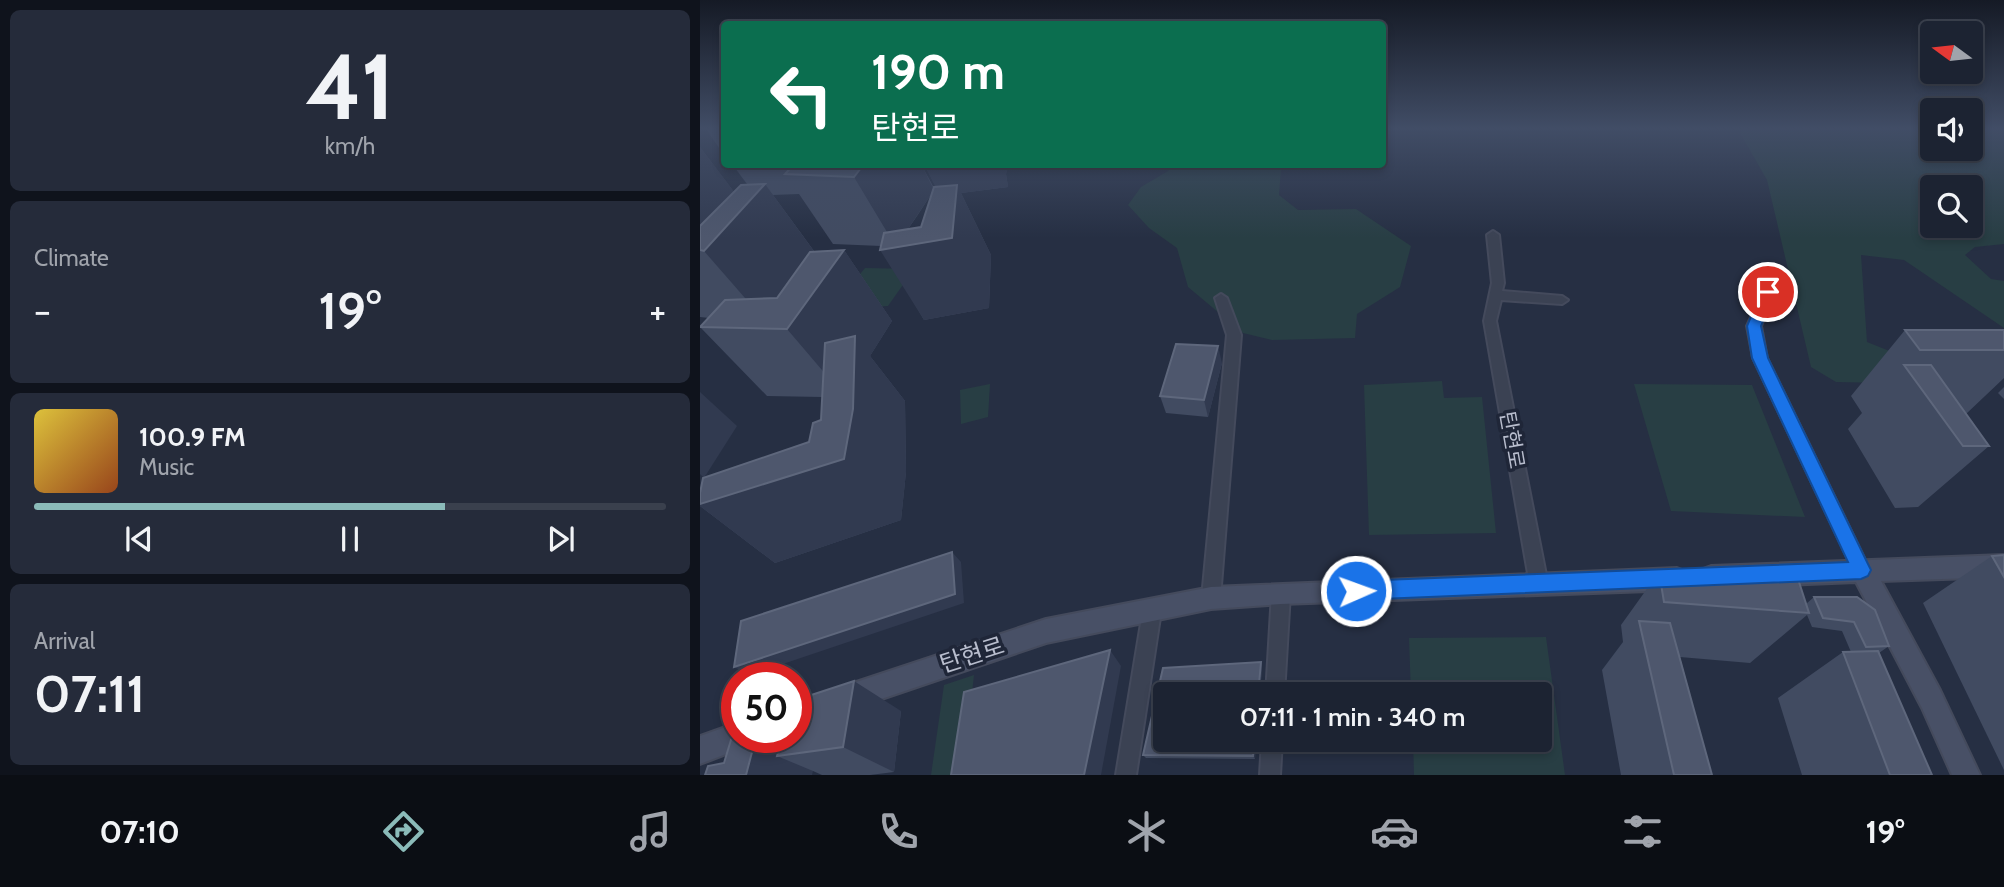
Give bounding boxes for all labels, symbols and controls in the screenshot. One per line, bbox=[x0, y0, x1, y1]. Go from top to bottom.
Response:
north arrow bbox=[1920, 21, 1983, 84]
map controls bbox=[1920, 21, 1983, 238]
text: 41 bbox=[305, 31, 395, 142]
text: 190 m bbox=[871, 42, 1005, 101]
icon: left bbox=[756, 49, 847, 140]
button: sound bbox=[1920, 98, 1983, 161]
text: 탄현로 bbox=[871, 108, 959, 147]
text: km/h bbox=[325, 132, 375, 160]
button: search bbox=[1920, 175, 1983, 238]
text: Climate bbox=[34, 244, 109, 272]
pin bbox=[1738, 262, 1798, 322]
icon: arrive bbox=[1749, 273, 1787, 311]
text: 19° bbox=[319, 279, 381, 342]
text: − bbox=[34, 287, 51, 334]
text: + bbox=[649, 287, 666, 334]
street label: 탄현로 bbox=[1495, 409, 1530, 471]
text: 100.9 FM bbox=[139, 421, 246, 453]
text: Music bbox=[139, 453, 194, 481]
icon: previous bbox=[120, 520, 158, 558]
icon: pause bbox=[331, 520, 369, 558]
icon: next bbox=[542, 520, 580, 558]
position arrow bbox=[1319, 554, 1393, 628]
text: Arrival bbox=[34, 627, 95, 655]
street label: 탄현로 bbox=[936, 630, 1008, 679]
text: 07:11 bbox=[34, 662, 145, 725]
speed limit sign: 50 bbox=[721, 662, 812, 753]
text: 07:11 · 1 min · 340 m bbox=[1240, 701, 1465, 733]
icon: directions bbox=[379, 807, 428, 856]
icon: music bbox=[626, 807, 675, 856]
icon: phone bbox=[874, 807, 923, 856]
icon: climate bbox=[1122, 807, 1171, 856]
icon: car bbox=[1370, 807, 1419, 856]
icon: filters bbox=[1618, 807, 1667, 856]
text: 07:10 bbox=[99, 812, 180, 851]
text: 19° bbox=[1866, 812, 1905, 851]

